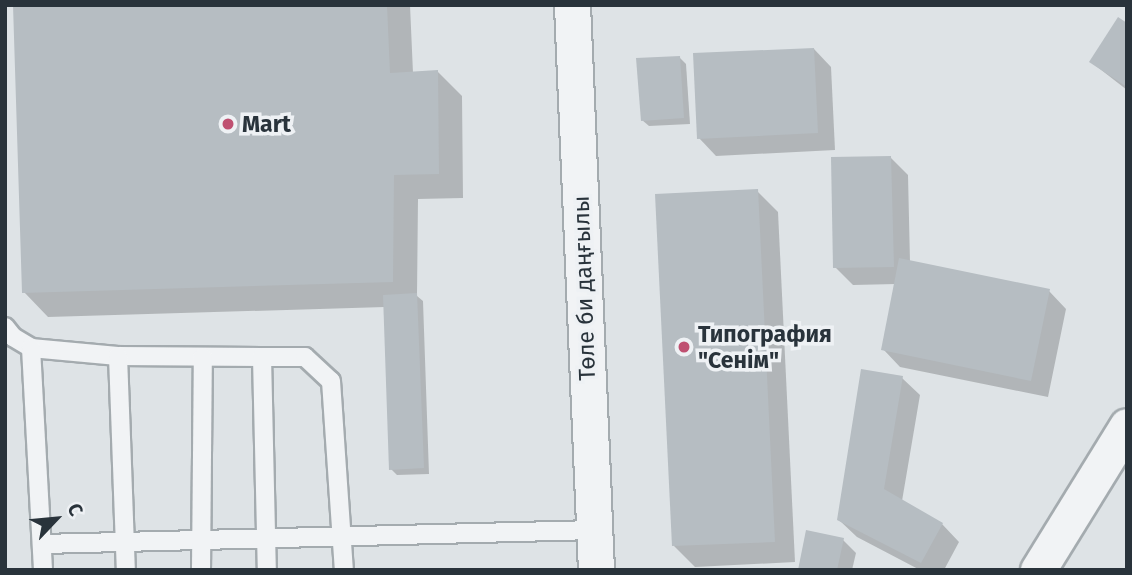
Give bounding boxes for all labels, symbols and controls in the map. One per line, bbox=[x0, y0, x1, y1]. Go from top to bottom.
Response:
place label: Mart bbox=[242, 110, 291, 138]
marker: Mart bbox=[220, 116, 236, 132]
street label: Төле би даңғылы bbox=[567, 195, 601, 381]
place label: Типография "Сенім" bbox=[698, 320, 832, 374]
marker: Типография "Сенім" bbox=[676, 339, 692, 355]
north arrow bbox=[21, 484, 91, 554]
text: С bbox=[63, 500, 88, 520]

